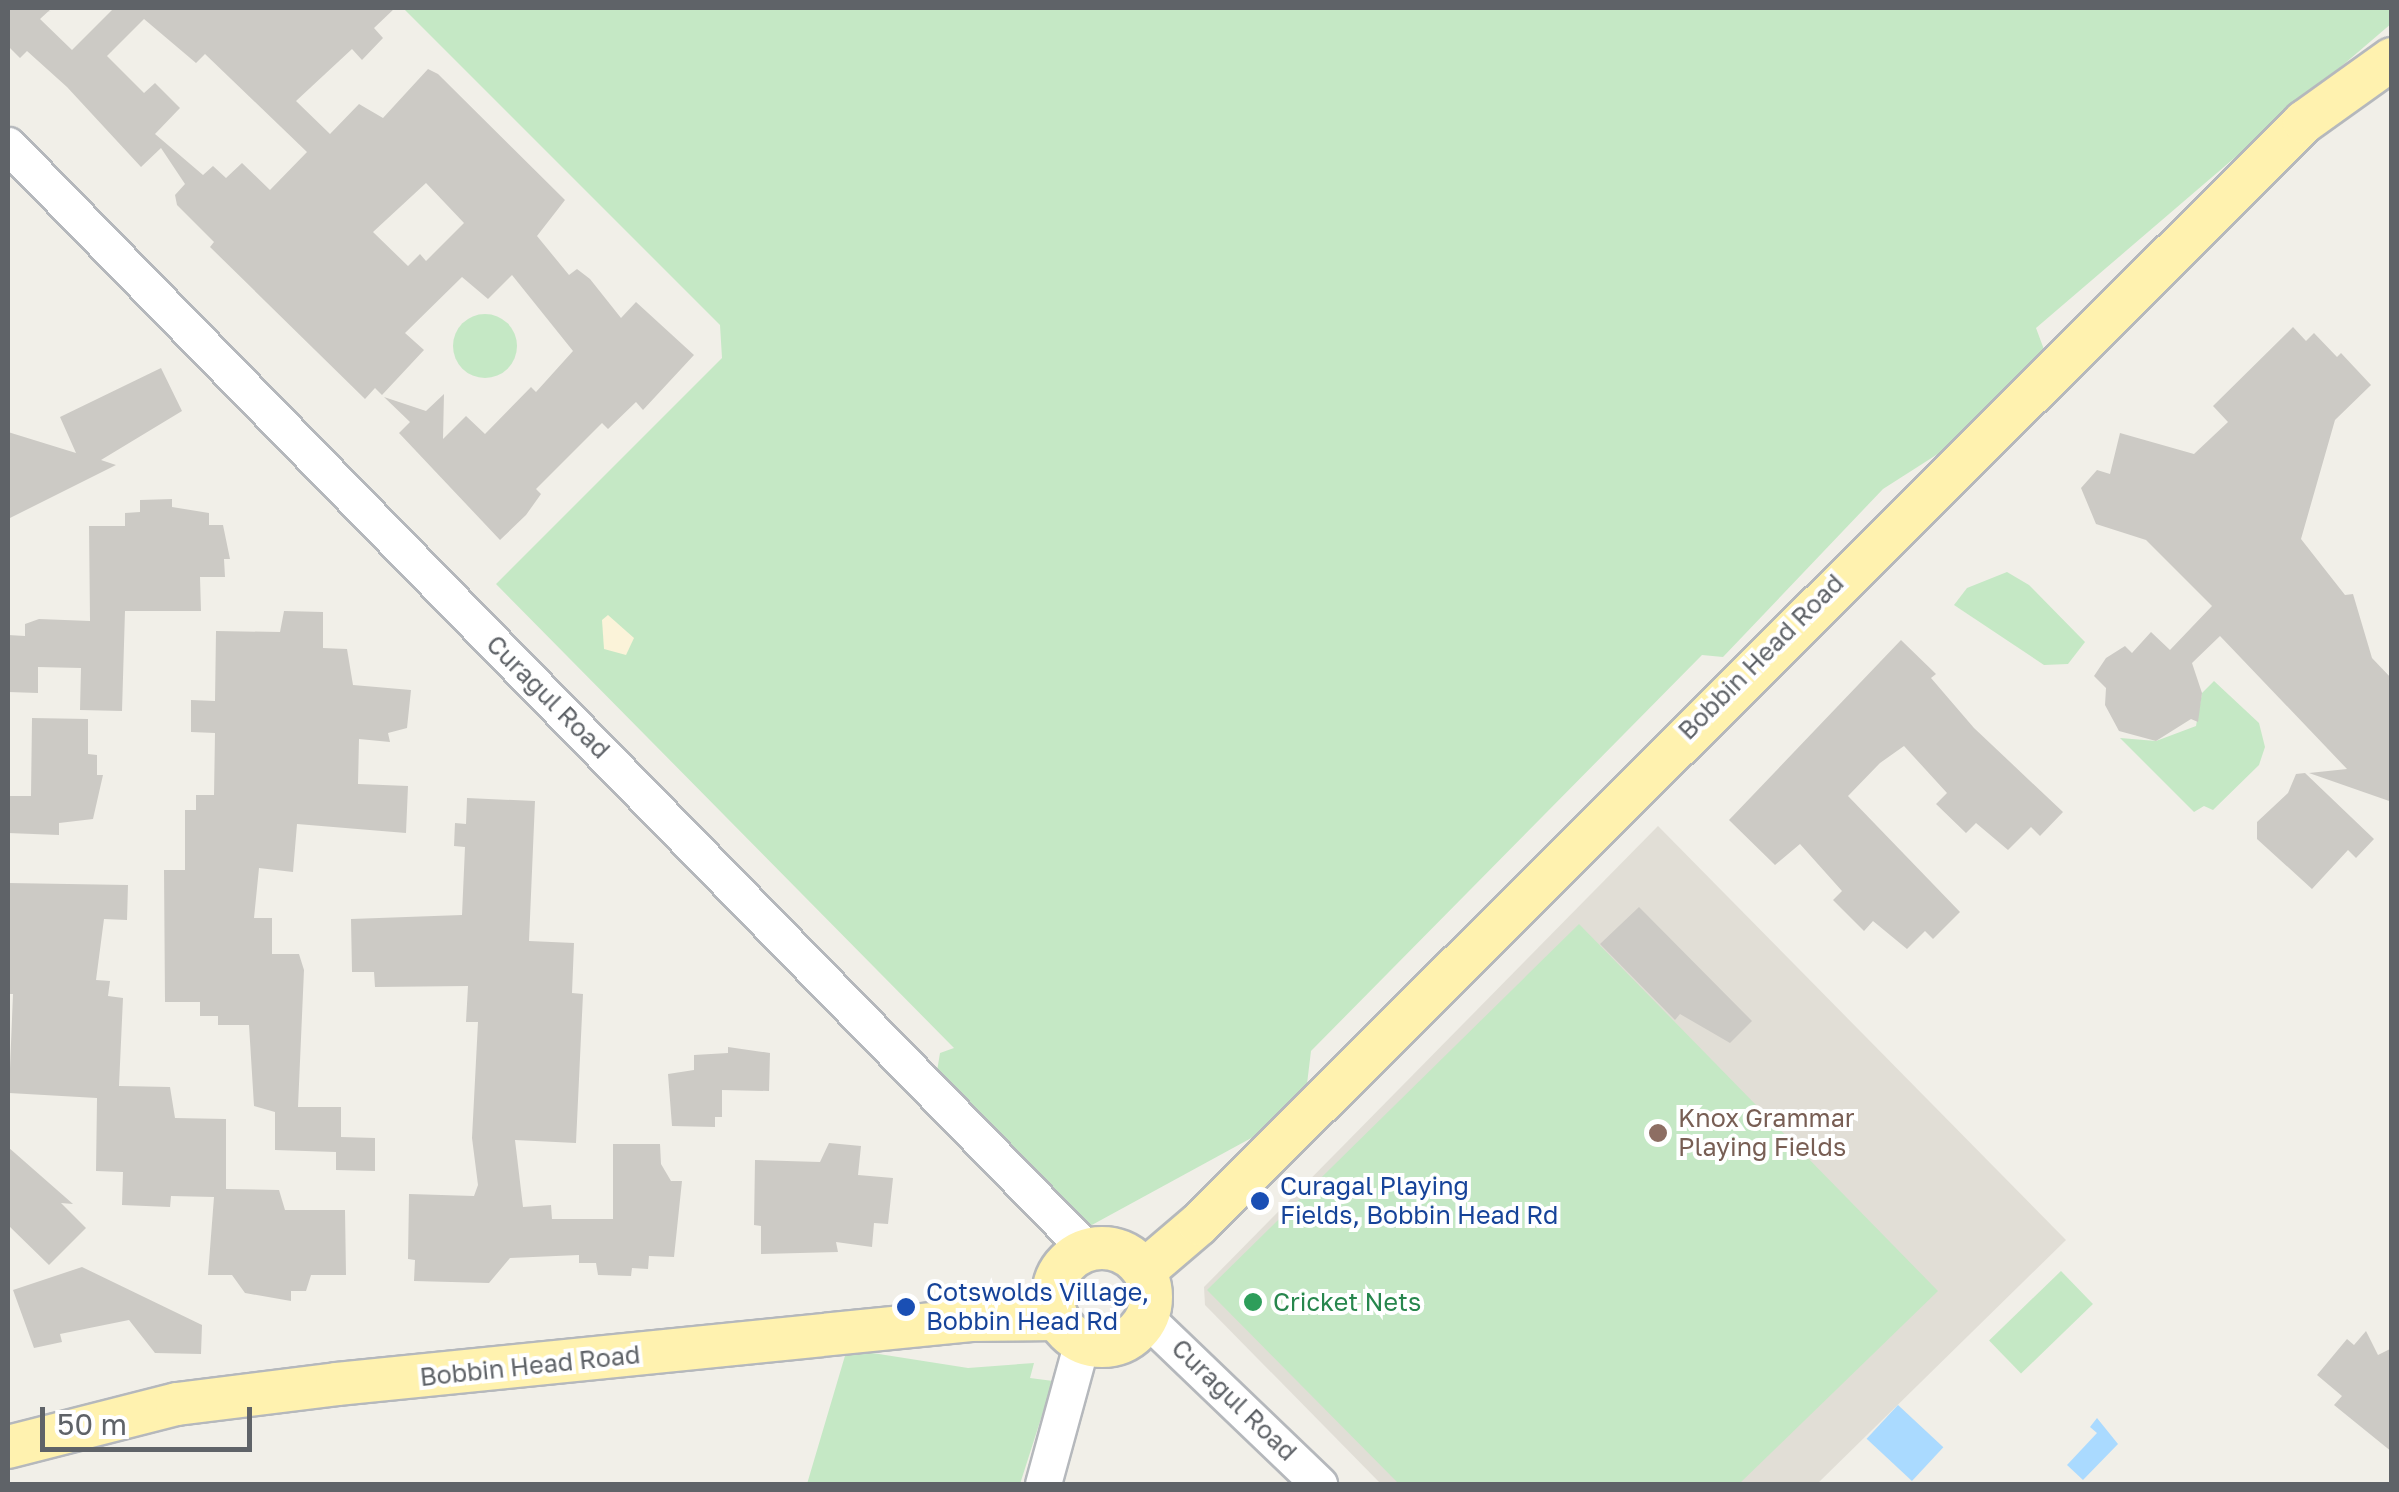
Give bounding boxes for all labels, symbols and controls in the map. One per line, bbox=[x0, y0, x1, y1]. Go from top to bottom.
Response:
street label: Bobbin Head Road bbox=[1672, 568, 1850, 746]
street label: Curagul Road bbox=[480, 629, 616, 765]
place label: Knox Grammar Playing Fields bbox=[1678, 1104, 1854, 1163]
marker: Knox Grammar Playing Fields bbox=[1647, 1122, 1669, 1144]
place label: Curagal Playing Fields, Bobbin Head Rd bbox=[1280, 1172, 1558, 1231]
marker: Curagal Playing Fields, Bobbin Head Rd bbox=[1249, 1190, 1271, 1212]
place label: Cotswolds Village, Bobbin Head Rd bbox=[926, 1278, 1149, 1337]
place label: Cricket Nets bbox=[1273, 1287, 1421, 1317]
marker: Cricket Nets bbox=[1242, 1291, 1264, 1313]
marker: Cotswolds Village, Bobbin Head Rd bbox=[895, 1296, 917, 1318]
street label: Curagul Road bbox=[1165, 1333, 1303, 1467]
street label: Bobbin Head Road bbox=[418, 1340, 642, 1392]
scale bar bbox=[45, 1387, 258, 1449]
text: 50 m bbox=[57, 1406, 127, 1442]

